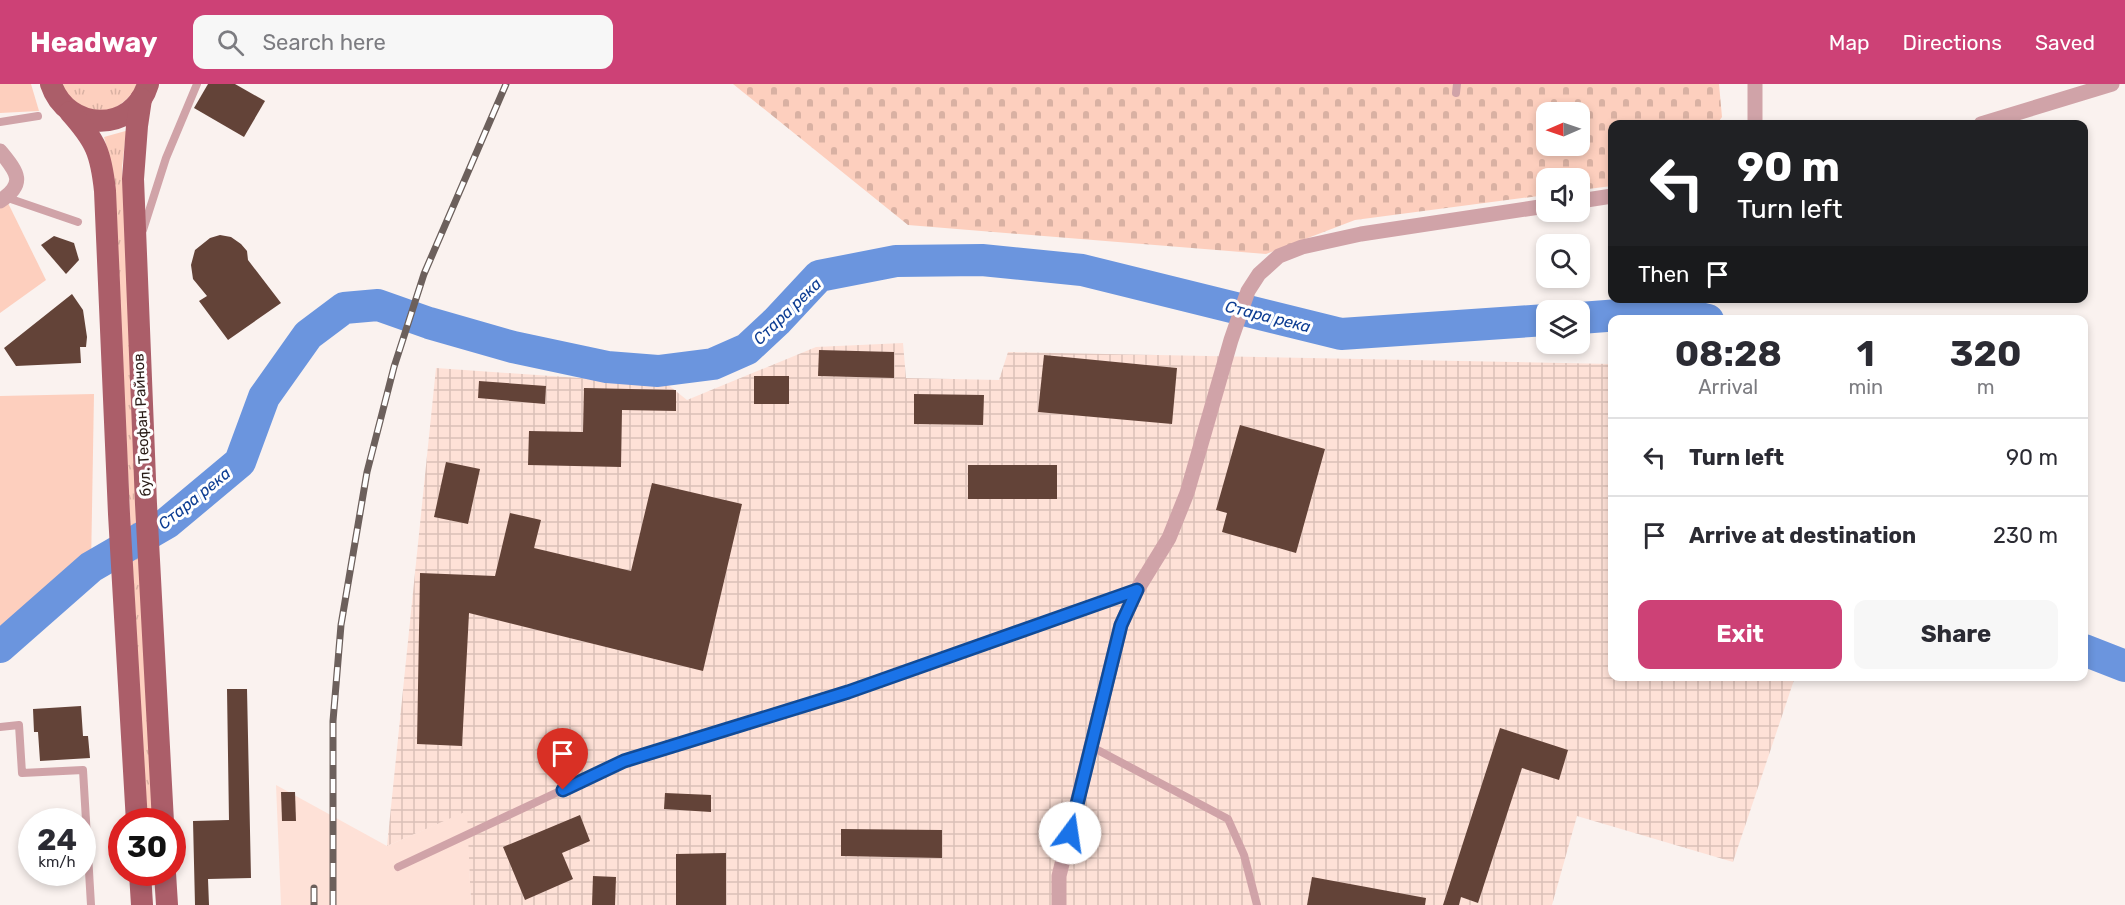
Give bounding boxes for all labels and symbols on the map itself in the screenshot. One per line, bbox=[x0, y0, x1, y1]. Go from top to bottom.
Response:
north arrow bbox=[1536, 102, 1590, 156]
water label: Стара река bbox=[749, 274, 825, 349]
water label: Стара река bbox=[1223, 297, 1313, 336]
street label: бул. Теофан Райнов bbox=[129, 353, 155, 497]
water label: Стара река bbox=[154, 463, 234, 533]
pin bbox=[537, 728, 588, 790]
position arrow bbox=[1038, 801, 1102, 865]
speed limit sign: 30 bbox=[108, 808, 186, 886]

